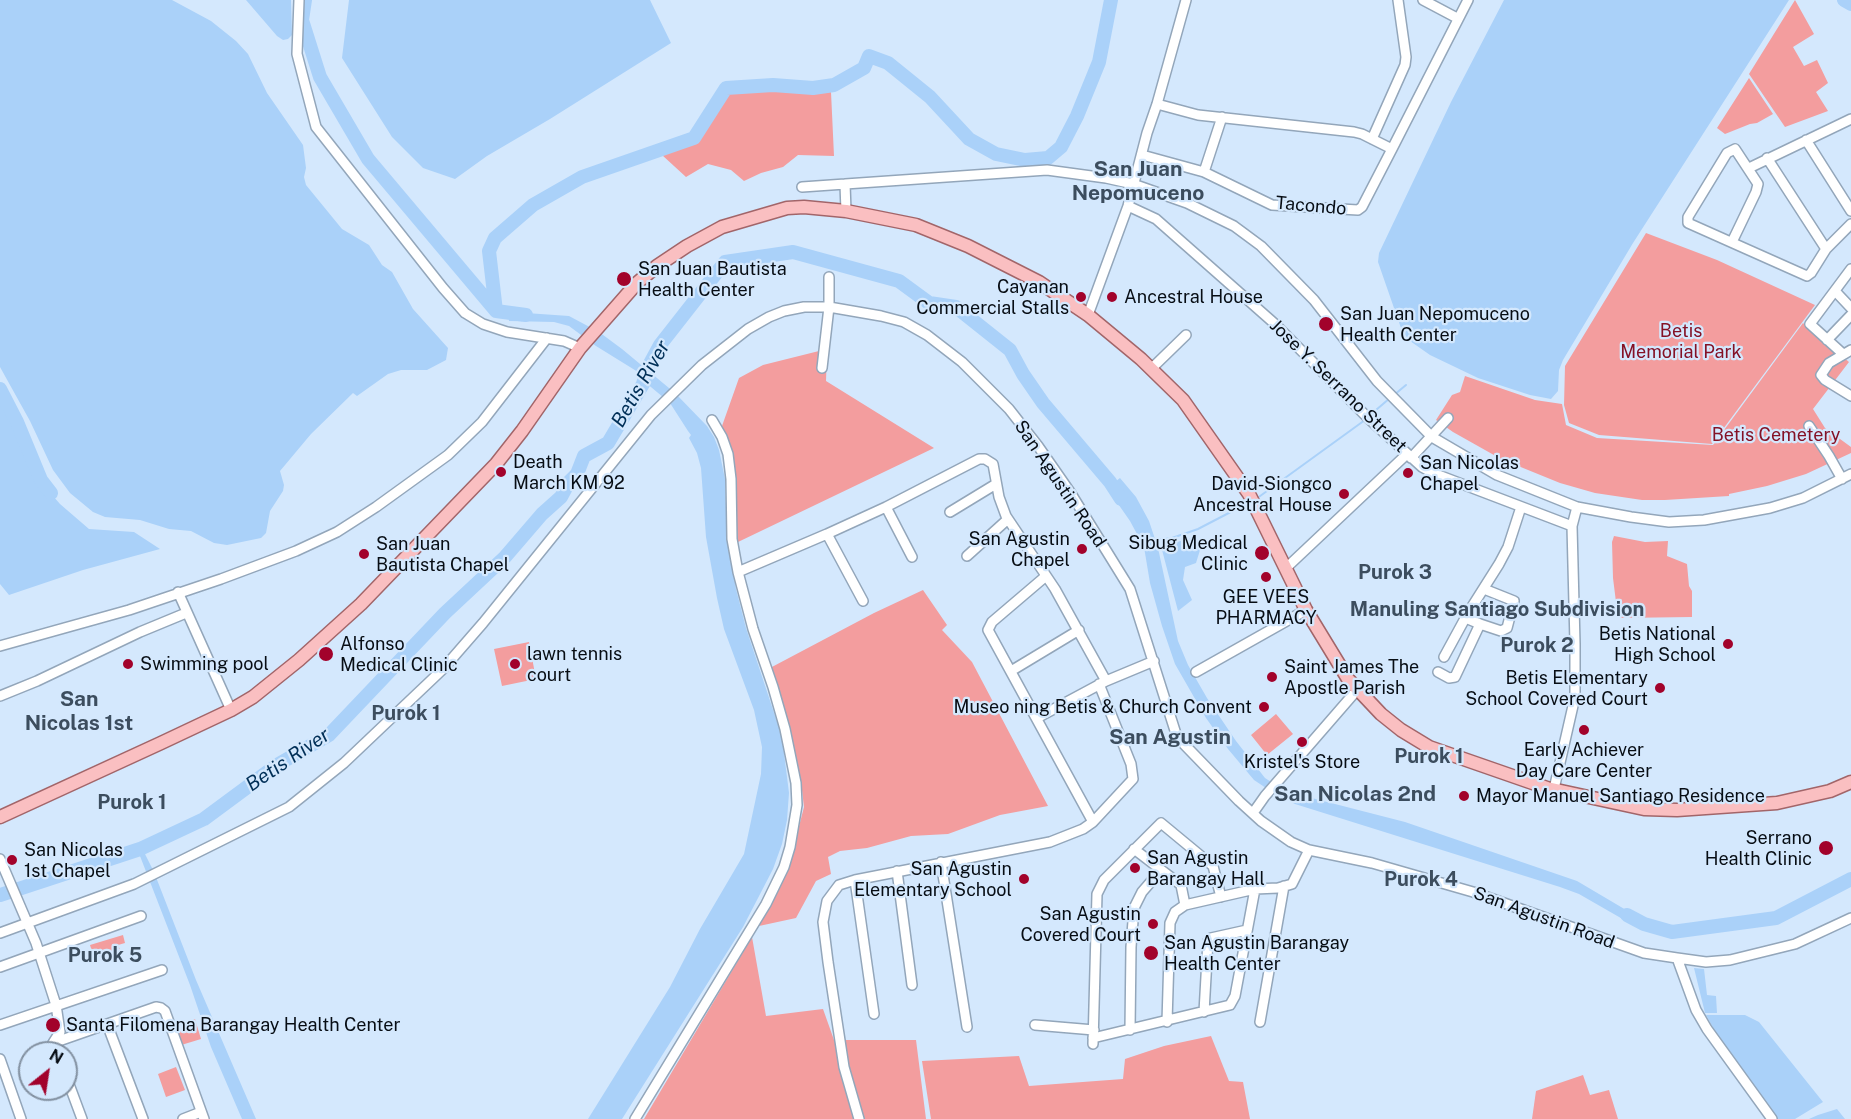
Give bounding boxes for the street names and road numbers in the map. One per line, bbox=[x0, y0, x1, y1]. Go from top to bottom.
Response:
street label: Tacondo bbox=[1275, 192, 1347, 220]
street label: Jose Y. Serrano Street bbox=[1265, 315, 1411, 457]
street label: San Agustin Road bbox=[1010, 416, 1110, 552]
street label: San Agustin Road bbox=[1471, 882, 1617, 954]

